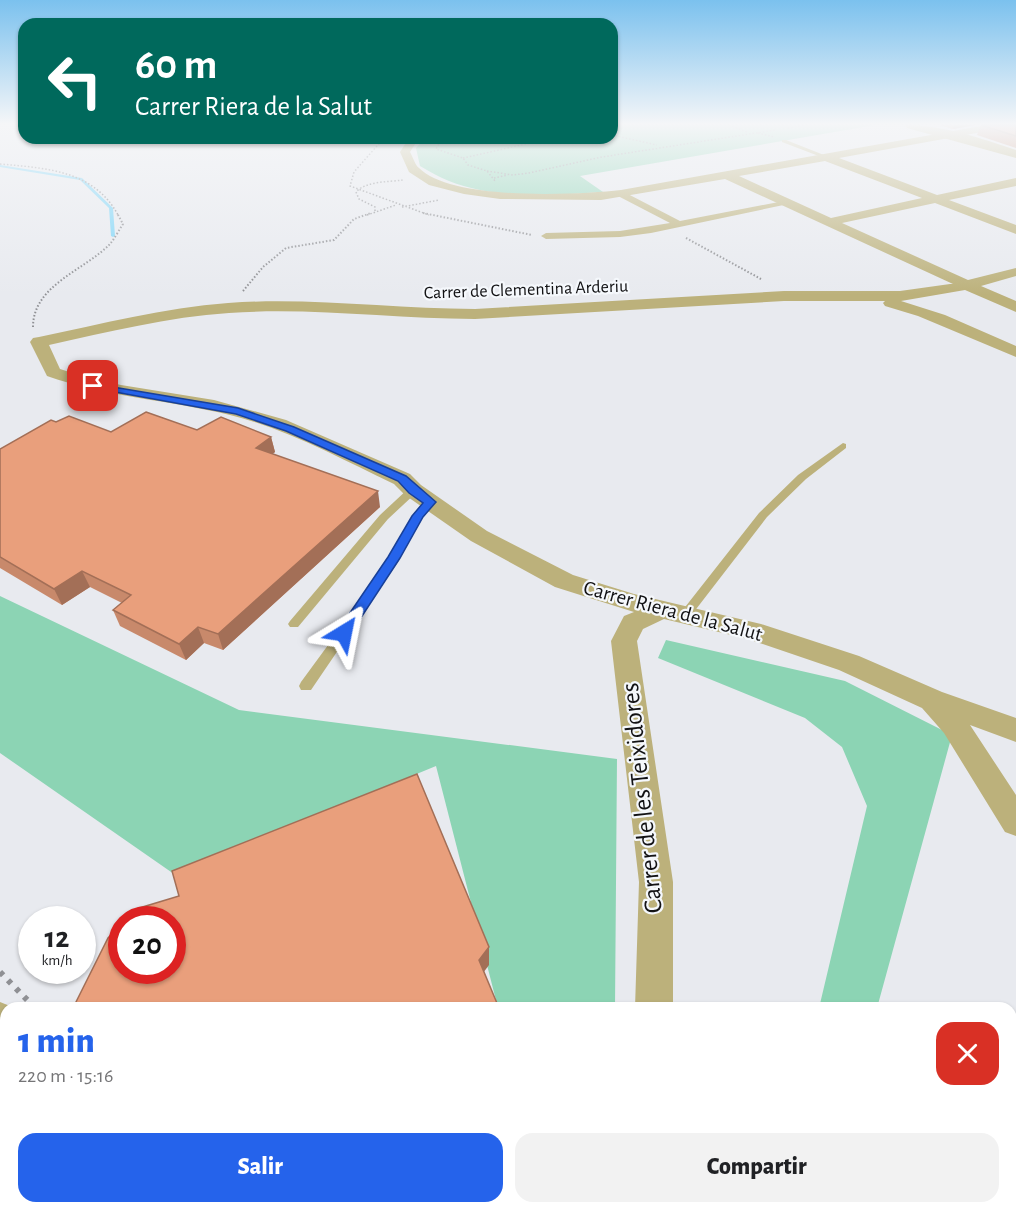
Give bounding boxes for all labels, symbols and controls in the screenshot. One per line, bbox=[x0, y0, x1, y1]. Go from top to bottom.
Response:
icon: left bbox=[36, 42, 114, 120]
text: 60 m bbox=[135, 44, 217, 86]
text: Carrer Riera de la Salut bbox=[135, 93, 372, 120]
street label: Carrer de Clementina Arderiu bbox=[423, 277, 629, 303]
pin bbox=[67, 360, 118, 411]
icon: arrive bbox=[76, 369, 109, 402]
street label: Carrer Riera de la Salut bbox=[581, 577, 765, 645]
position arrow bbox=[312, 601, 376, 665]
street label: Carrer de les Teixidores bbox=[617, 681, 667, 915]
speed limit sign: 20 bbox=[108, 906, 186, 984]
text: 12 bbox=[45, 923, 69, 953]
text: km/h bbox=[42, 953, 72, 968]
button: close bbox=[936, 1022, 999, 1085]
text: 1 min bbox=[18, 1023, 95, 1059]
text: 220 m · 15:16 bbox=[18, 1066, 113, 1086]
button: Salir bbox=[18, 1133, 503, 1202]
button: Compartir bbox=[515, 1133, 999, 1202]

